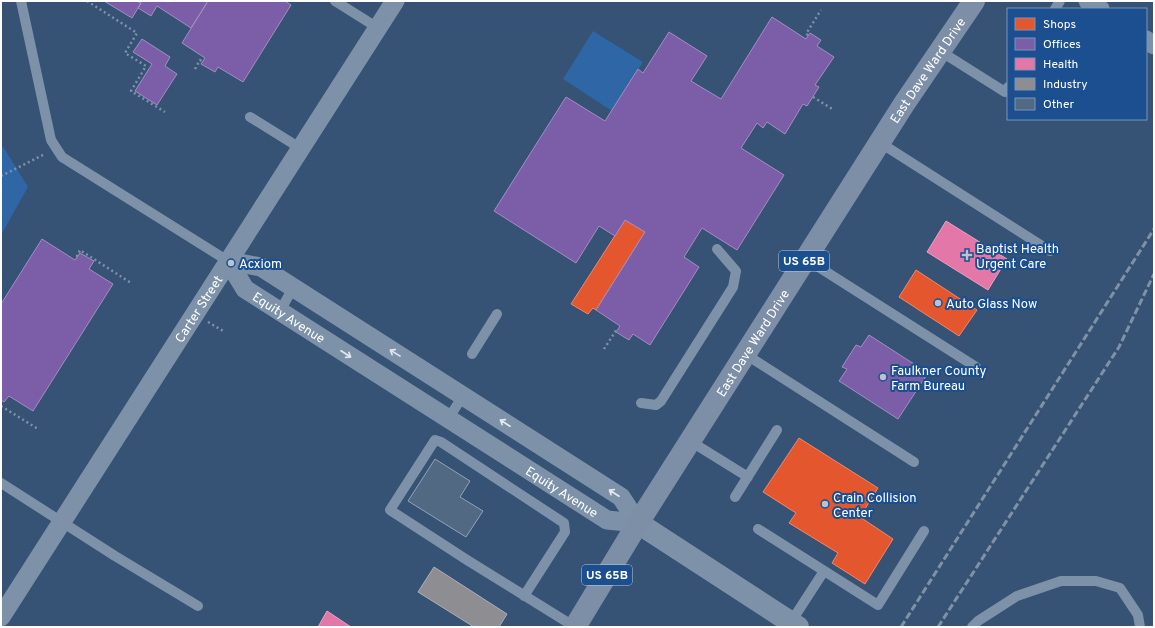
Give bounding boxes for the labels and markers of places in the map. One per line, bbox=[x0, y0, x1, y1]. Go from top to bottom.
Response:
place label: Baptist Health Urgent Care bbox=[976, 242, 1059, 273]
marker: Baptist Health Urgent Care bbox=[961, 249, 973, 261]
place label: Acxiom bbox=[239, 257, 282, 273]
marker: Acxiom bbox=[226, 258, 236, 268]
place label: Auto Glass Now bbox=[946, 297, 1037, 313]
marker: Auto Glass Now bbox=[933, 298, 943, 308]
place label: Faulkner County Farm Bureau bbox=[891, 364, 987, 395]
marker: Faulkner County Farm Bureau bbox=[878, 372, 888, 382]
place label: Crain Collision Center bbox=[833, 491, 916, 522]
marker: Crain Collision Center bbox=[820, 499, 830, 509]

